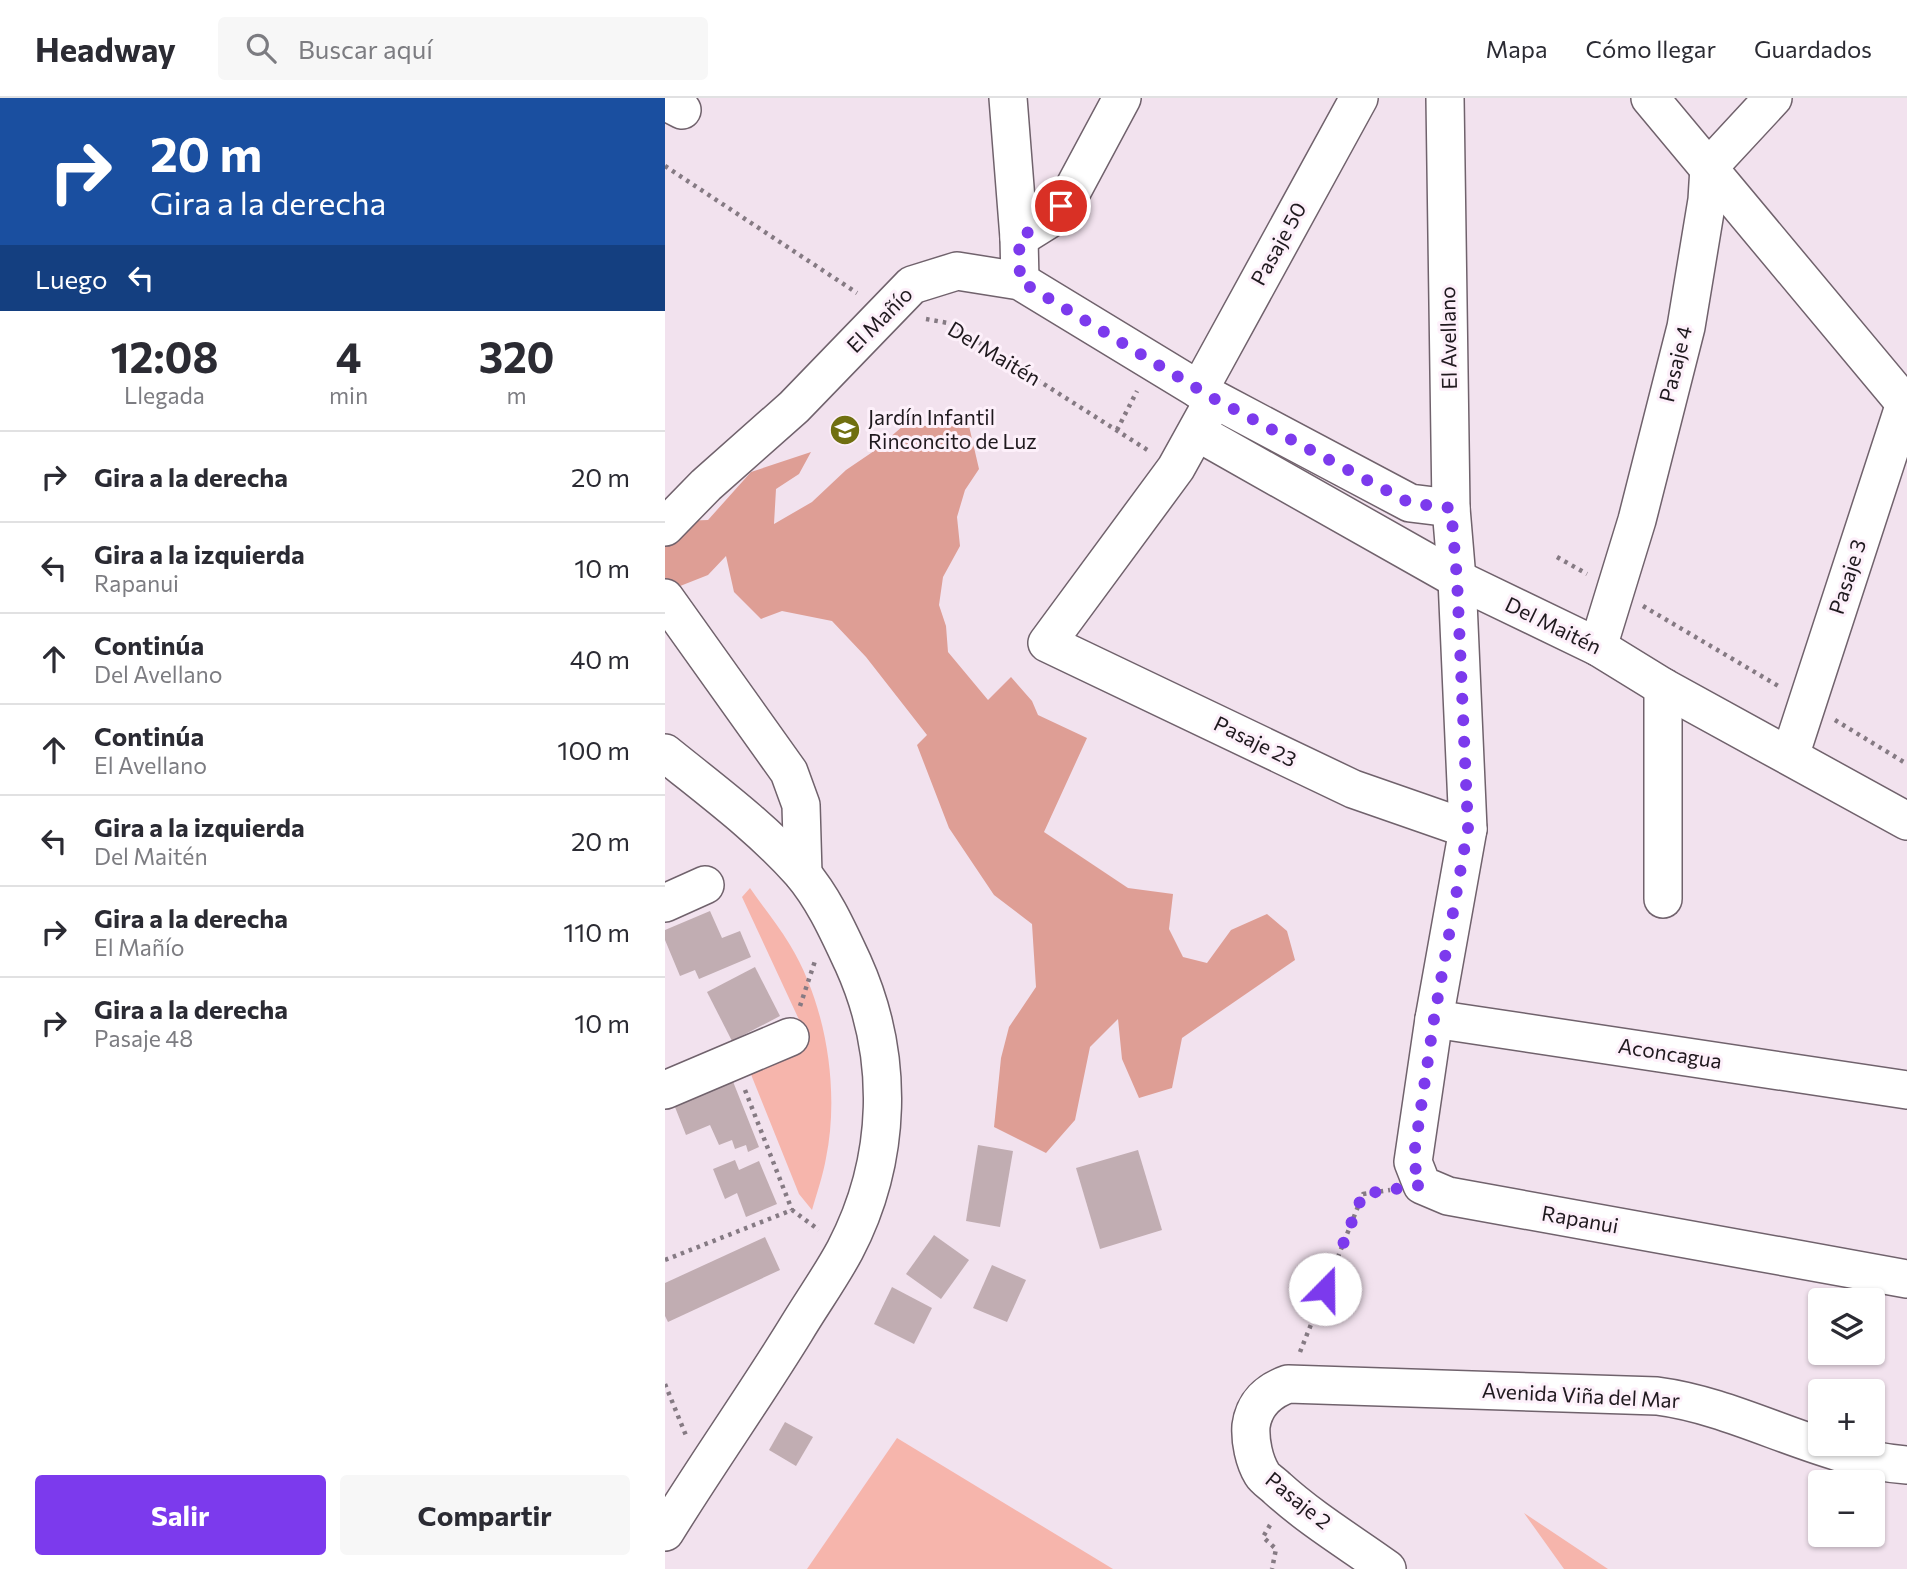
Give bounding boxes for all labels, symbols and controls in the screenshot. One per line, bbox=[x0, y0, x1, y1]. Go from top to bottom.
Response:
search box bbox=[218, 17, 708, 80]
text: Headway bbox=[35, 28, 176, 69]
icon: search bbox=[242, 29, 280, 67]
text: Buscar aquí bbox=[298, 33, 433, 64]
text: Mapa bbox=[1485, 34, 1548, 63]
text: Cómo llegar bbox=[1586, 34, 1716, 63]
text: Guardados bbox=[1754, 34, 1872, 63]
text: 20 m bbox=[150, 122, 262, 182]
icon: right bbox=[35, 126, 126, 217]
pin bbox=[1031, 176, 1091, 236]
text: Gira a la derecha bbox=[150, 182, 386, 222]
icon: arrive bbox=[1042, 187, 1080, 225]
street label: Pasaje 50 bbox=[1245, 197, 1311, 289]
icon: left bbox=[122, 259, 160, 297]
text: Luego bbox=[35, 263, 108, 294]
street label: El Mañío bbox=[841, 281, 917, 357]
street label: El Avellano bbox=[1434, 286, 1461, 390]
street label: Del Maitén bbox=[944, 315, 1046, 390]
street label: Pasaje 4 bbox=[1653, 323, 1696, 404]
text: 12:08 bbox=[111, 330, 218, 382]
text: 4 bbox=[336, 330, 361, 382]
text: 320 bbox=[479, 330, 554, 382]
text: Llegada bbox=[124, 381, 205, 409]
text: min bbox=[329, 381, 368, 409]
text: m bbox=[507, 381, 527, 409]
place label: Jardín Infantil Rinconcito de Luz bbox=[868, 404, 1037, 453]
school or university icon: Jardín Infantil Rinconcito de Luz bbox=[828, 413, 862, 447]
icon: right bbox=[35, 458, 73, 496]
text: Gira a la derecha bbox=[94, 461, 288, 492]
text: 20 m bbox=[571, 461, 630, 492]
street label: Pasaje 3 bbox=[1823, 536, 1870, 617]
text: Gira a la izquierda bbox=[94, 538, 305, 569]
icon: left bbox=[35, 549, 73, 587]
text: 10 m bbox=[574, 552, 630, 583]
text: Rapanui bbox=[94, 569, 179, 597]
street label: Del Maitén bbox=[1502, 591, 1606, 659]
text: Continúa bbox=[94, 629, 204, 660]
icon: ahead bbox=[35, 640, 73, 678]
text: 40 m bbox=[570, 643, 630, 674]
text: Del Avellano bbox=[94, 660, 222, 688]
street label: Pasaje 23 bbox=[1210, 710, 1301, 771]
text: Continúa bbox=[94, 720, 204, 751]
icon: ahead bbox=[35, 731, 73, 769]
text: 100 m bbox=[557, 734, 630, 765]
text: El Avellano bbox=[94, 751, 207, 779]
text: Gira a la izquierda bbox=[94, 811, 305, 842]
icon: left bbox=[35, 822, 73, 860]
text: 20 m bbox=[571, 825, 630, 856]
text: Del Maitén bbox=[94, 842, 208, 870]
text: Gira a la derecha bbox=[94, 902, 288, 933]
icon: right bbox=[35, 913, 73, 951]
text: 110 m bbox=[563, 916, 630, 947]
text: El Mañío bbox=[94, 933, 185, 961]
text: Gira a la derecha bbox=[94, 993, 288, 1024]
icon: right bbox=[35, 1004, 73, 1042]
text: 10 m bbox=[574, 1007, 630, 1038]
text: Pasaje 48 bbox=[94, 1024, 193, 1052]
street label: Aconcagua bbox=[1617, 1032, 1724, 1073]
street label: Rapanui bbox=[1540, 1199, 1621, 1238]
position arrow bbox=[1288, 1252, 1362, 1326]
map controls bbox=[1808, 1288, 1885, 1547]
button: layers bbox=[1808, 1288, 1885, 1365]
street label: Avenida Viña del Mar bbox=[1481, 1377, 1681, 1412]
button: + bbox=[1808, 1379, 1885, 1456]
street label: Pasaje 2 bbox=[1261, 1466, 1337, 1534]
button: − bbox=[1808, 1470, 1885, 1547]
button: Salir bbox=[35, 1475, 326, 1555]
button: Compartir bbox=[340, 1475, 630, 1555]

